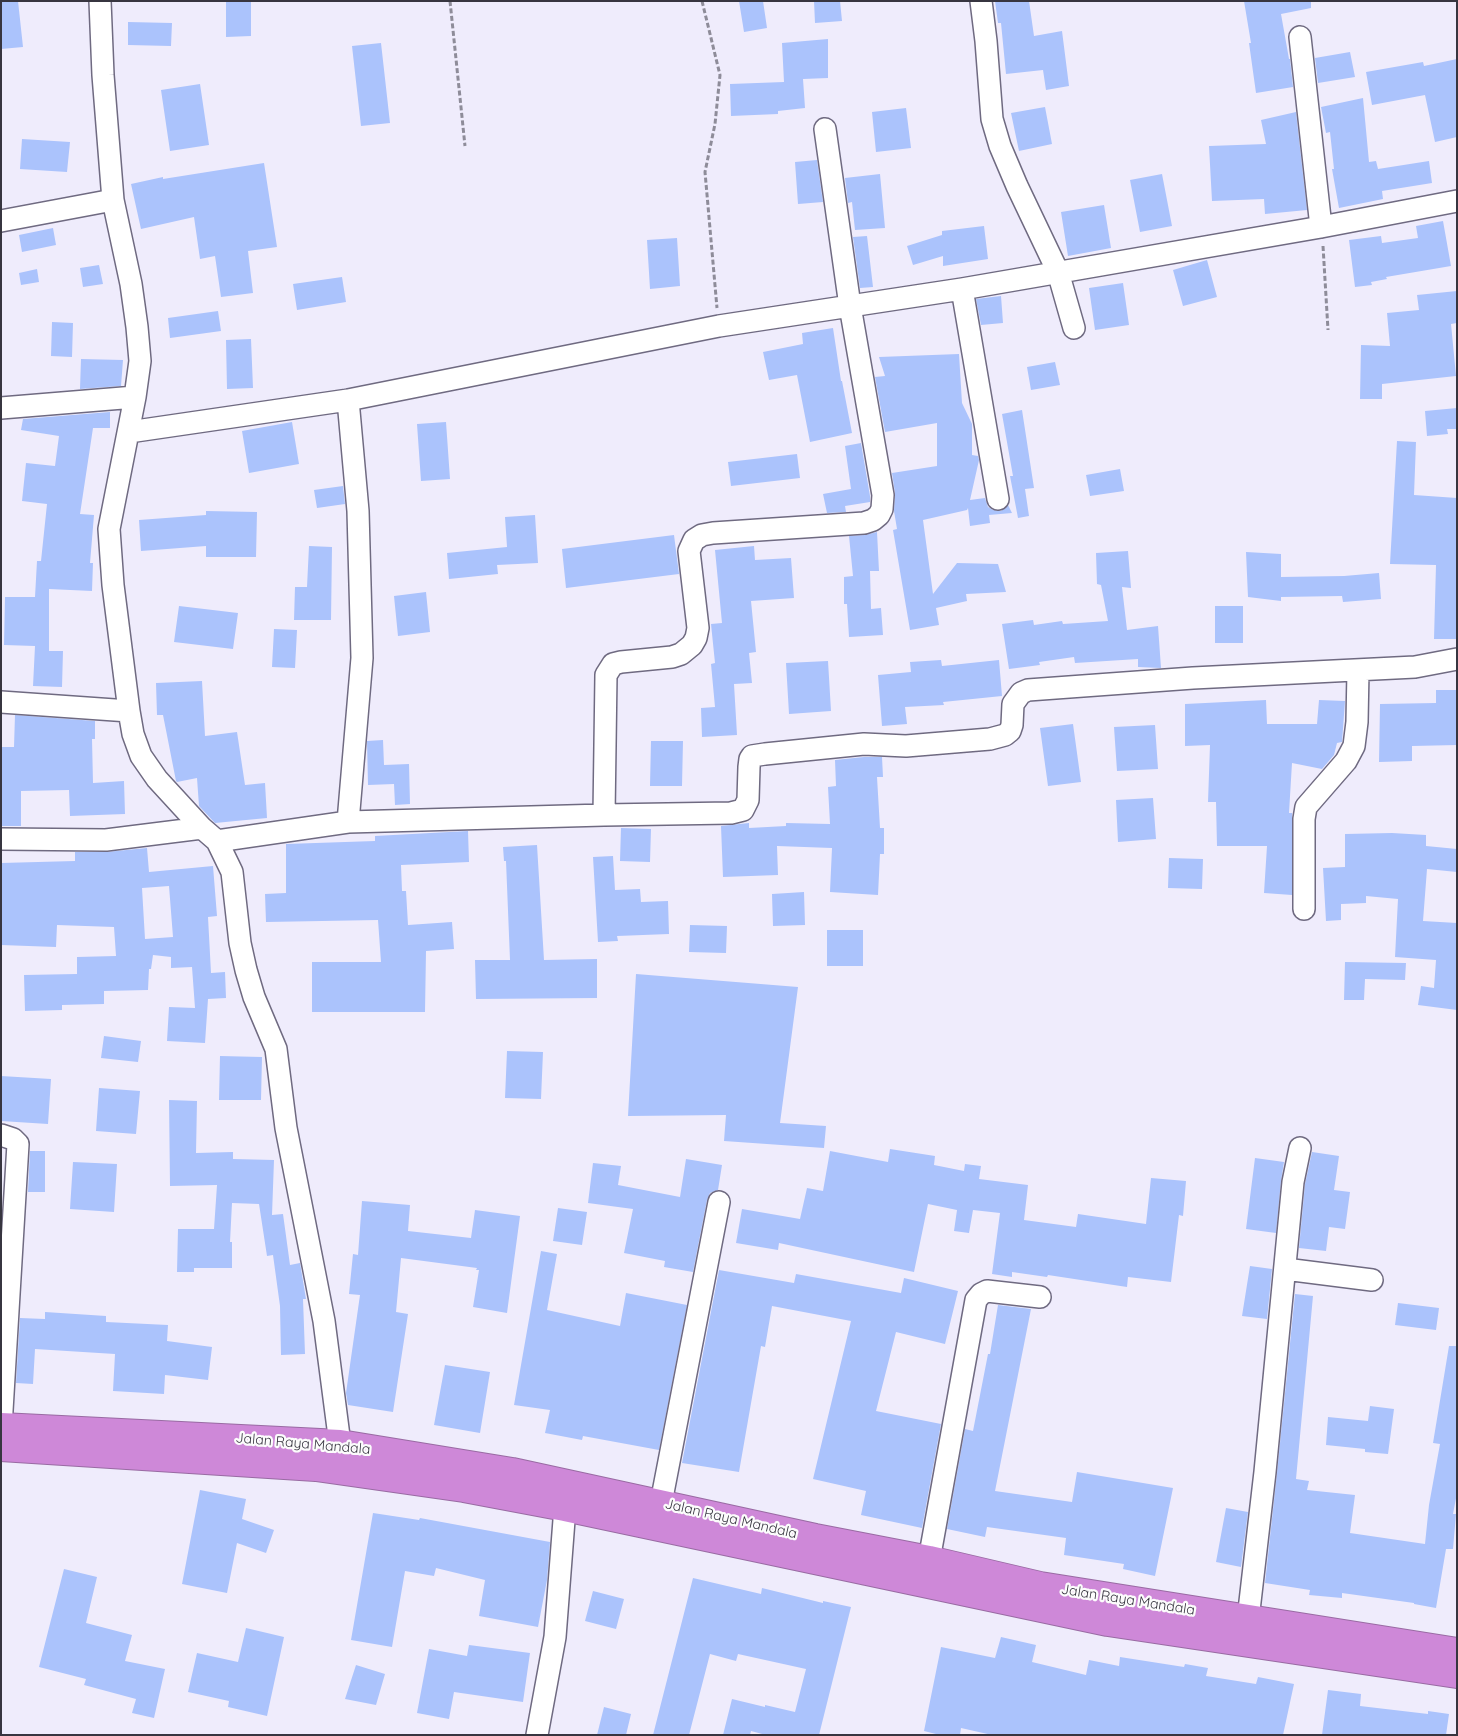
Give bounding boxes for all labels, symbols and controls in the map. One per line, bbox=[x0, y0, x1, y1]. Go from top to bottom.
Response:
street label: Jalan Raya Mandala bbox=[235, 1430, 371, 1458]
street label: Jalan Raya Mandala bbox=[663, 1496, 799, 1542]
street label: Jalan Raya Mandala bbox=[1060, 1581, 1196, 1619]

